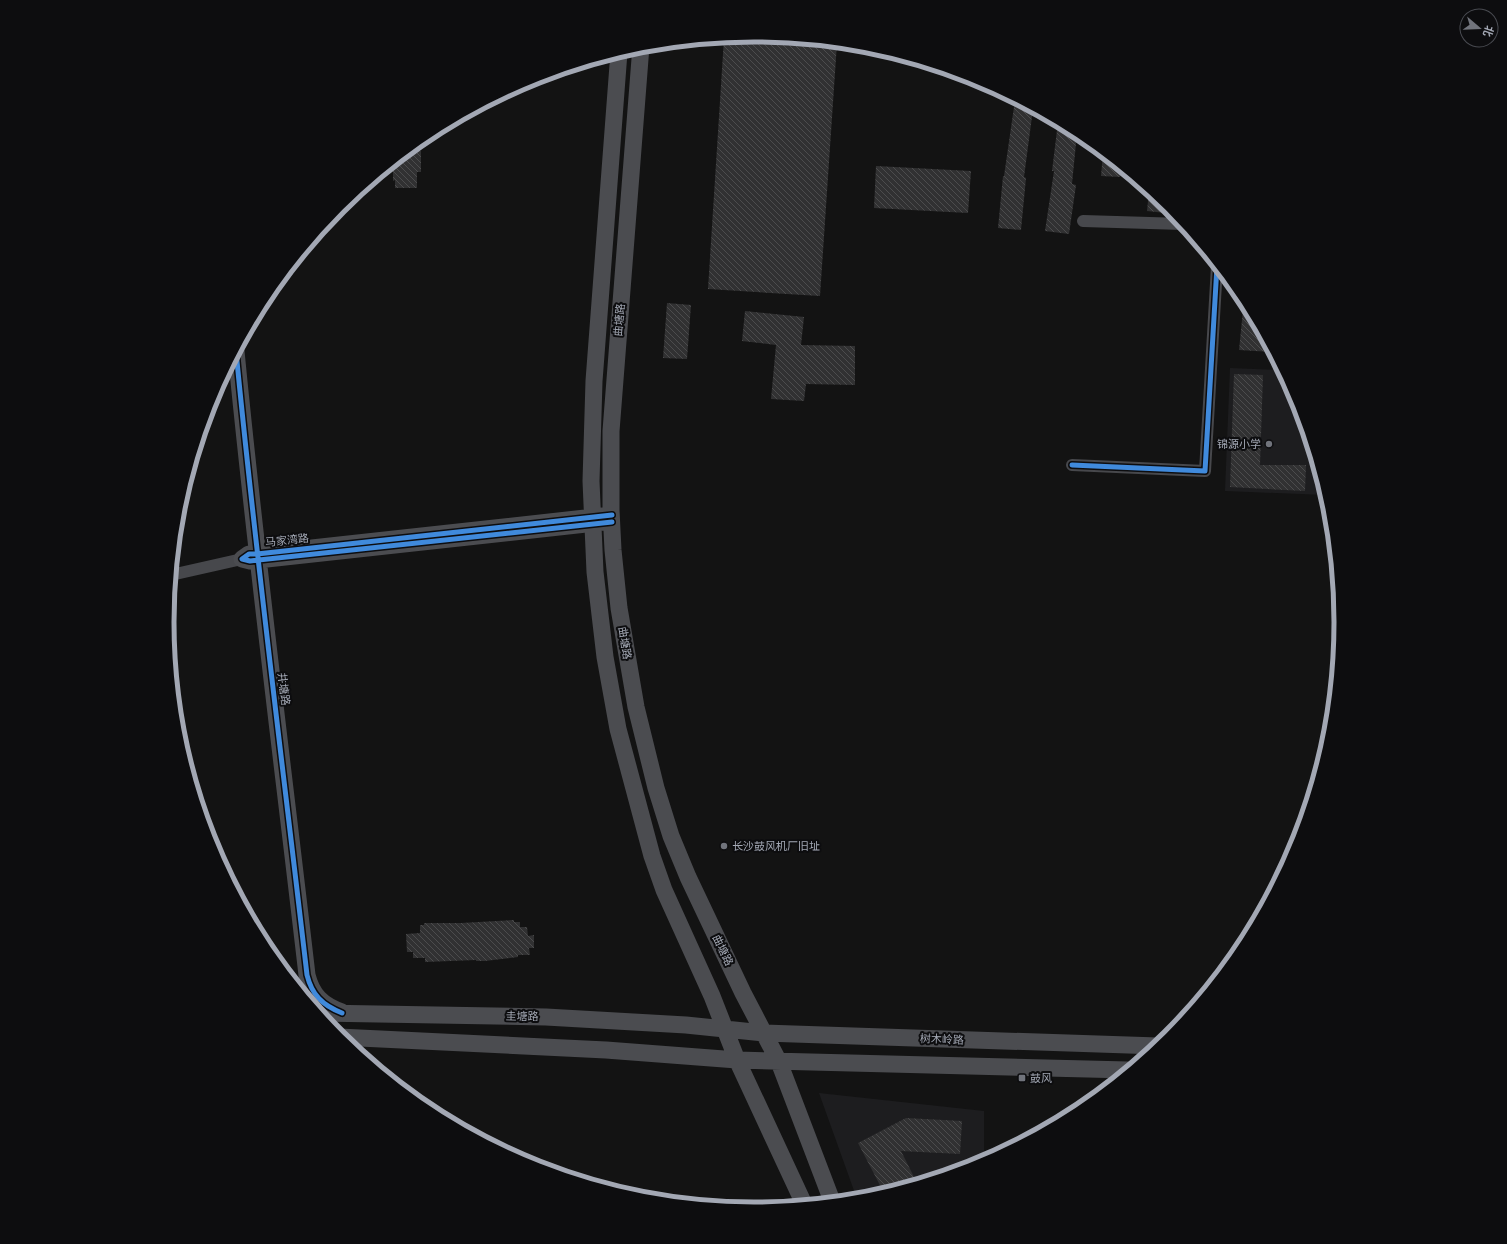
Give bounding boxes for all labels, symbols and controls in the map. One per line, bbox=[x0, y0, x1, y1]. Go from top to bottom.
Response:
north arrow bbox=[1459, 8, 1499, 48]
text: 北 bbox=[1480, 24, 1498, 39]
street label: 曲塘路 bbox=[610, 303, 627, 337]
place label: 锦源小学 bbox=[1217, 436, 1261, 451]
marker: 锦源小学 bbox=[1264, 439, 1274, 449]
street label: 马家湾路 bbox=[264, 530, 310, 549]
street label: 曲塘路 bbox=[616, 625, 635, 660]
street label: 井塘路 bbox=[275, 672, 294, 706]
place label: 长沙鼓风机厂旧址 bbox=[732, 838, 820, 853]
marker: 长沙鼓风机厂旧址 bbox=[719, 841, 729, 851]
street label: 曲塘路 bbox=[709, 932, 737, 968]
street label: 圭塘路 bbox=[505, 1008, 539, 1023]
street label: 树木岭路 bbox=[920, 1030, 964, 1047]
place label: 鼓风 bbox=[1030, 1070, 1052, 1085]
marker: 鼓风 bbox=[1017, 1073, 1027, 1083]

